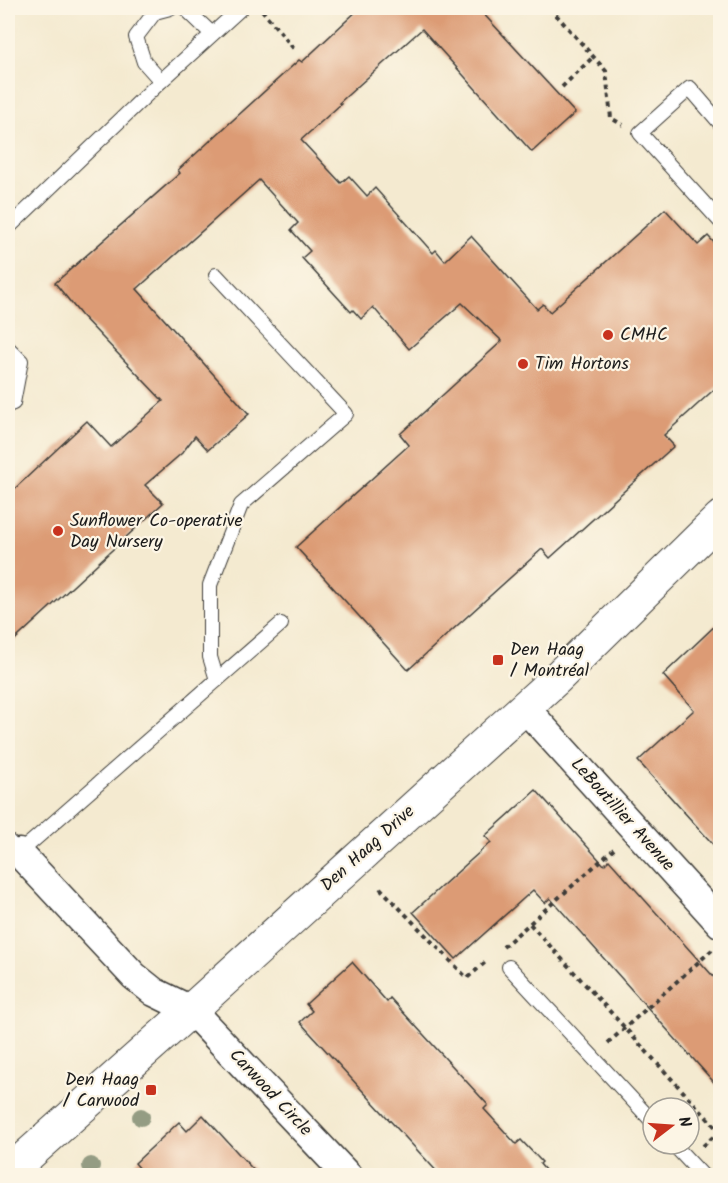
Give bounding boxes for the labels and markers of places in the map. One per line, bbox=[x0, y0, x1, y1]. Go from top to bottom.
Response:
place label: CMHC bbox=[620, 321, 668, 350]
marker: CMHC bbox=[601, 328, 615, 342]
place label: Tim Hortons bbox=[535, 350, 629, 379]
marker: Tim Hortons bbox=[516, 357, 530, 371]
place label: Sunflower Co-operative Day Nursery bbox=[70, 507, 243, 557]
marker: Sunflower Co-operative Day Nursery bbox=[51, 524, 65, 538]
place label: Den Haag / Montréal bbox=[510, 636, 590, 686]
marker: Den Haag / Montréal bbox=[491, 653, 505, 667]
place label: Den Haag / Carwood bbox=[63, 1066, 140, 1116]
marker: Den Haag / Carwood bbox=[144, 1083, 158, 1097]

